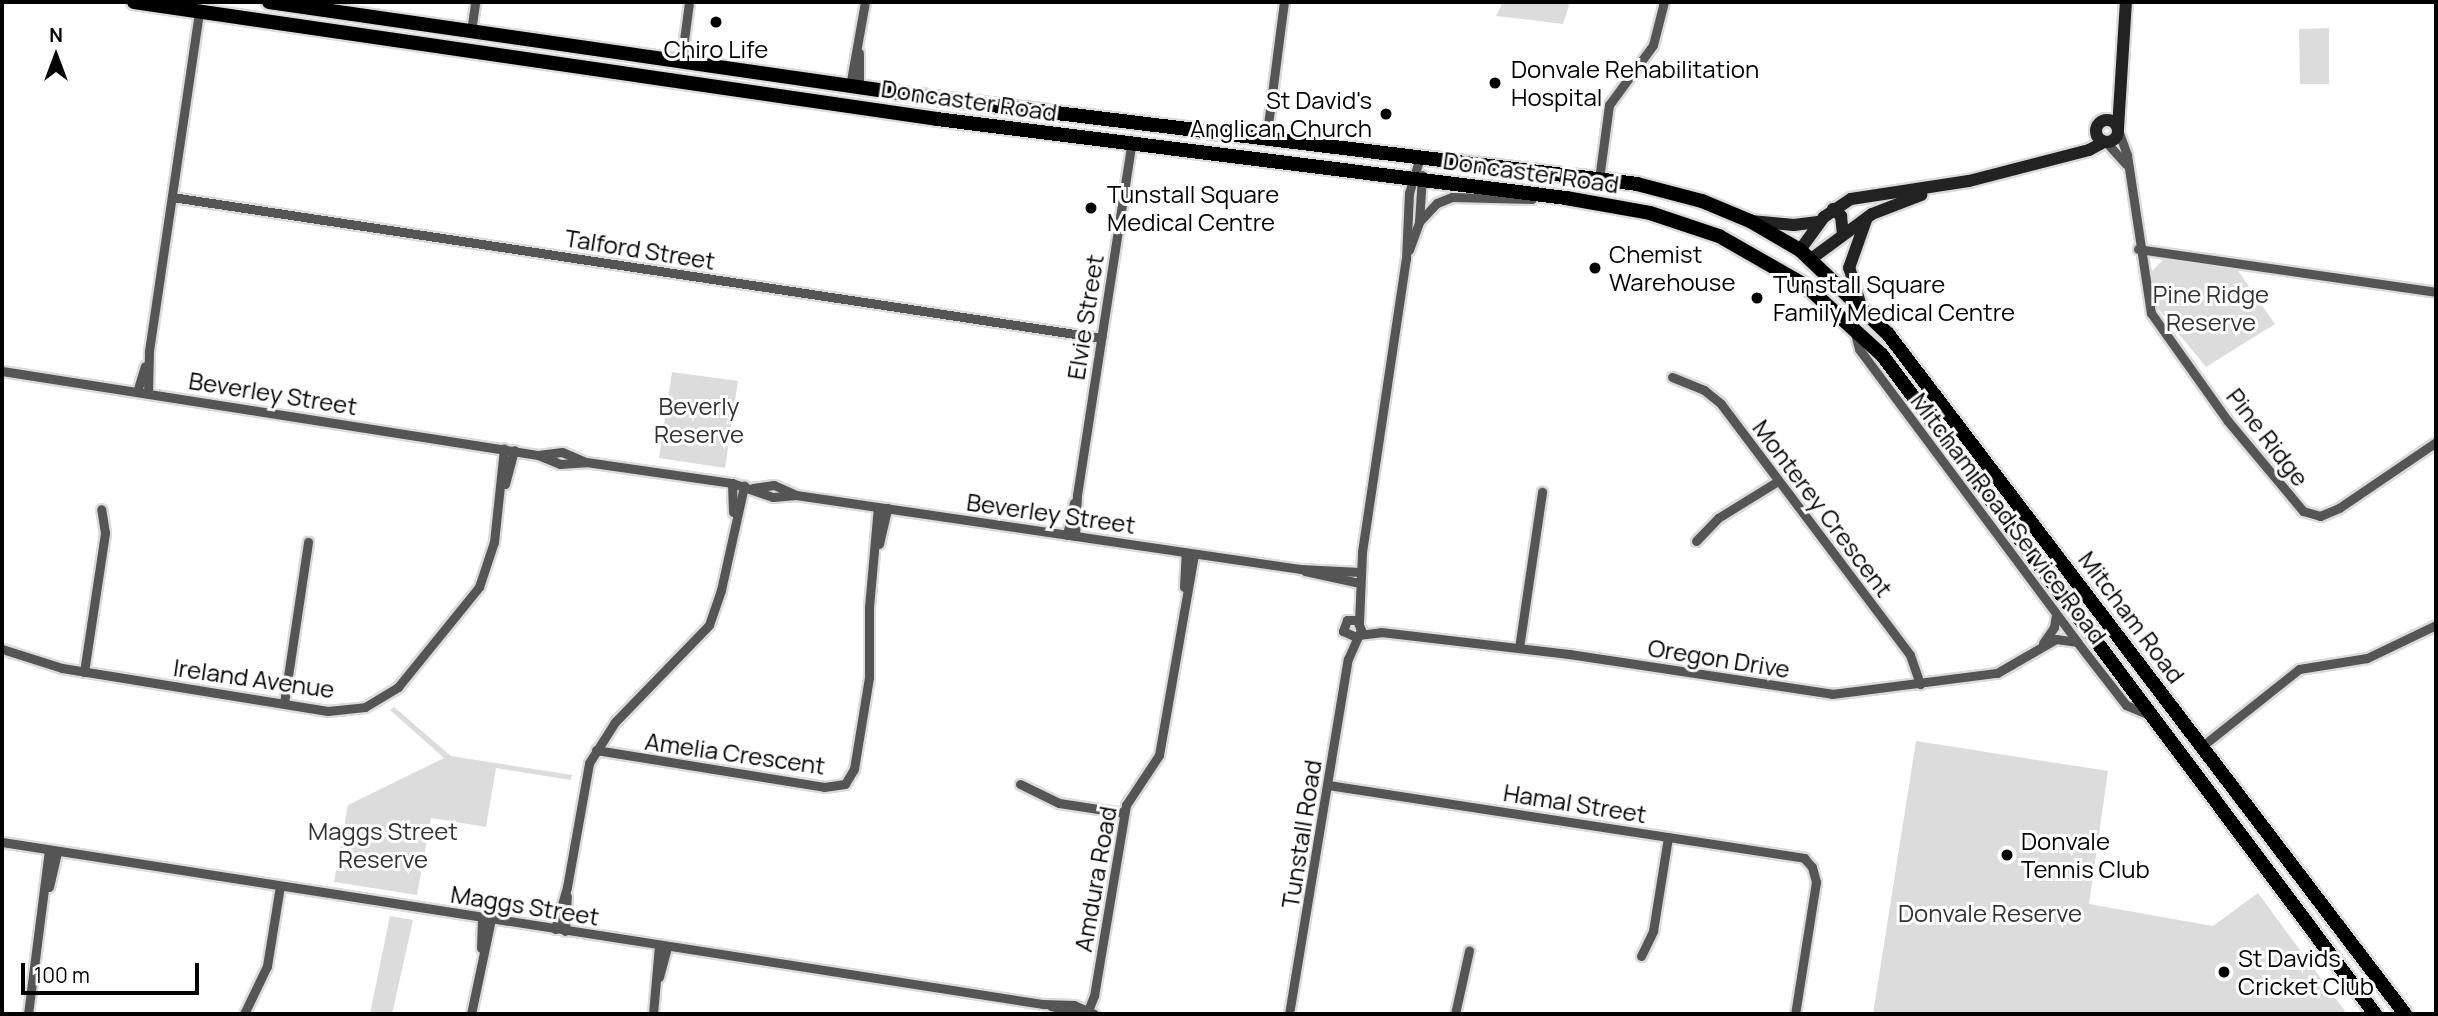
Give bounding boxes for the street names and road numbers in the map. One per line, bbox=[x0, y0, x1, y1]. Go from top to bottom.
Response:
street label: Doncaster Road bbox=[879, 73, 1059, 127]
street label: Doncaster Road bbox=[1441, 145, 1621, 199]
street label: Talford Street bbox=[563, 223, 717, 275]
street label: Elvie Street bbox=[1061, 252, 1109, 382]
street label: Beverley Street bbox=[187, 365, 359, 421]
street label: Pine Ridge bbox=[2221, 382, 2315, 492]
street label: Mitcham Road Service Road bbox=[1905, 387, 2113, 649]
street label: Monterey Crescent bbox=[1747, 414, 1899, 602]
street label: Beverley Street bbox=[965, 487, 1137, 539]
street label: Mitcham Road bbox=[2073, 545, 2191, 689]
street label: Oregon Drive bbox=[1646, 633, 1792, 683]
street label: Ireland Avenue bbox=[172, 652, 336, 704]
street label: Amelia Crescent bbox=[643, 726, 827, 780]
street label: Tunstall Road bbox=[1275, 758, 1327, 910]
street label: Hamal Street bbox=[1501, 777, 1649, 829]
street label: Amdura Road bbox=[1068, 804, 1122, 954]
street label: Maggs Street bbox=[449, 879, 601, 931]

